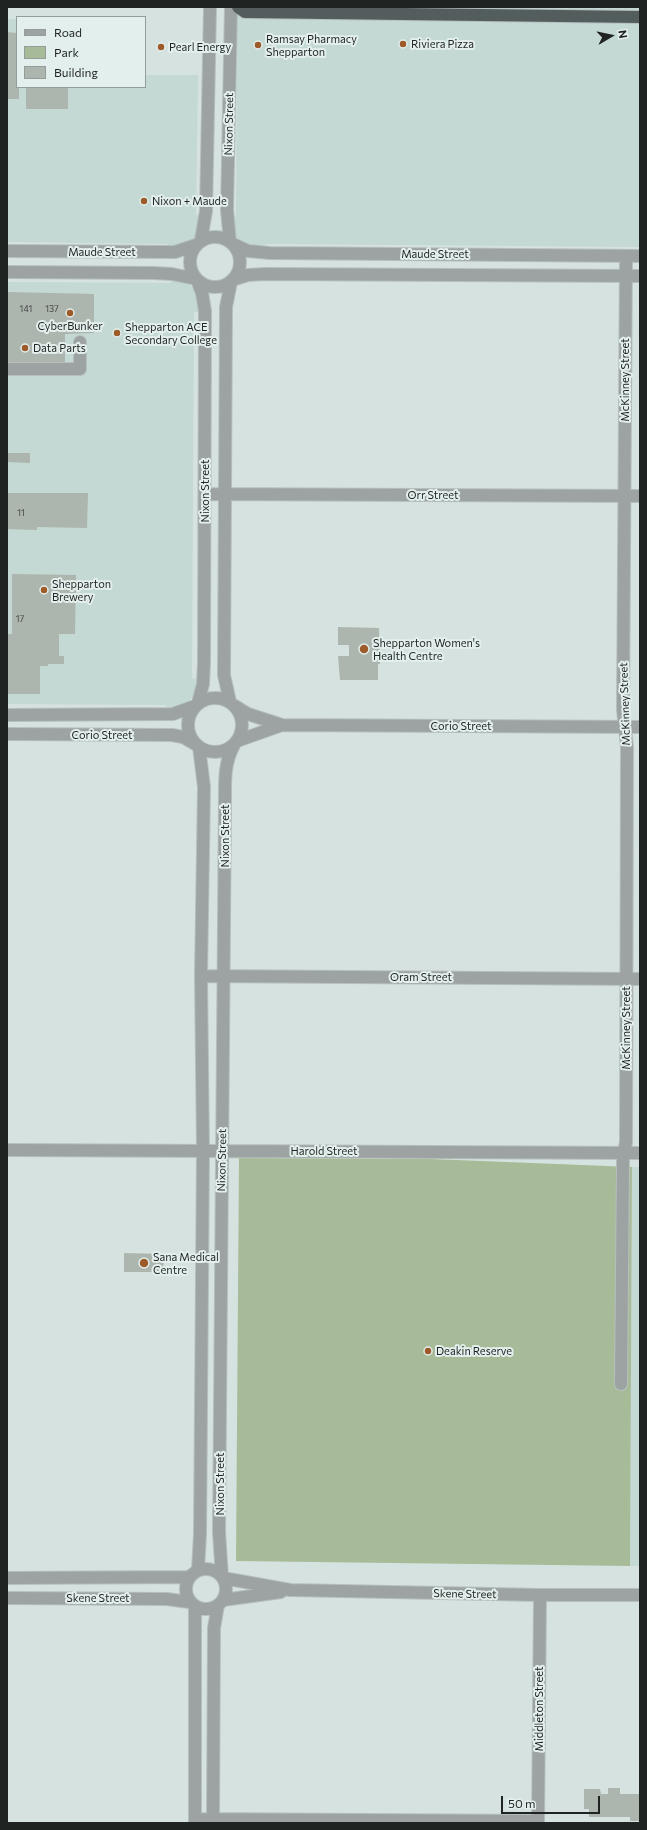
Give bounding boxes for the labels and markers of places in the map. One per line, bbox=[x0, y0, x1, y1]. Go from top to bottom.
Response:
place label: Ramsay Pharmacy Shepparton bbox=[266, 32, 357, 58]
place label: Riviera Pizza bbox=[411, 37, 474, 51]
marker: Riviera Pizza bbox=[398, 39, 408, 49]
place label: Pearl Energy bbox=[169, 40, 231, 54]
marker: Ramsay Pharmacy Shepparton bbox=[253, 40, 263, 50]
marker: Pearl Energy bbox=[156, 42, 166, 52]
place label: Nixon + Maude bbox=[152, 194, 227, 208]
marker: Nixon + Maude bbox=[139, 196, 149, 206]
marker: CyberBunker bbox=[65, 308, 75, 318]
place label: CyberBunker bbox=[37, 319, 103, 333]
place label: Shepparton ACE Secondary College bbox=[125, 320, 217, 346]
marker: Shepparton ACE Secondary College bbox=[112, 328, 122, 338]
place label: Data Parts bbox=[33, 341, 86, 355]
marker: Data Parts bbox=[20, 343, 30, 353]
place label: Shepparton Brewery bbox=[52, 577, 111, 603]
marker: Shepparton Brewery bbox=[39, 585, 49, 595]
place label: Shepparton Women's Health Centre bbox=[373, 636, 480, 662]
marker: Shepparton Women's Health Centre bbox=[358, 643, 370, 655]
place label: Sana Medical Centre bbox=[153, 1250, 219, 1276]
marker: Sana Medical Centre bbox=[138, 1257, 150, 1269]
place label: Deakin Reserve bbox=[436, 1344, 512, 1358]
marker: Deakin Reserve bbox=[423, 1346, 433, 1356]

